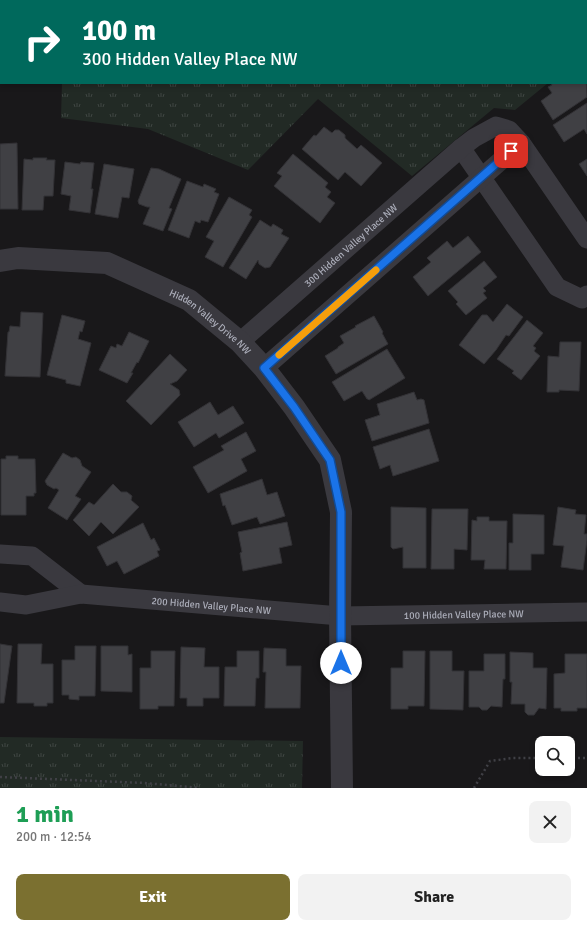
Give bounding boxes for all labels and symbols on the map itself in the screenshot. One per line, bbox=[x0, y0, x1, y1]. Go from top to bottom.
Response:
pin bbox=[494, 134, 528, 168]
street label: 300 Hidden Valley Place NW bbox=[302, 201, 401, 290]
street label: Hidden Valley Drive NW bbox=[167, 287, 253, 357]
street label: 200 Hidden Valley Place NW bbox=[151, 595, 272, 617]
street label: 100 Hidden Valley Place NW bbox=[404, 608, 524, 622]
position arrow bbox=[320, 642, 362, 684]

